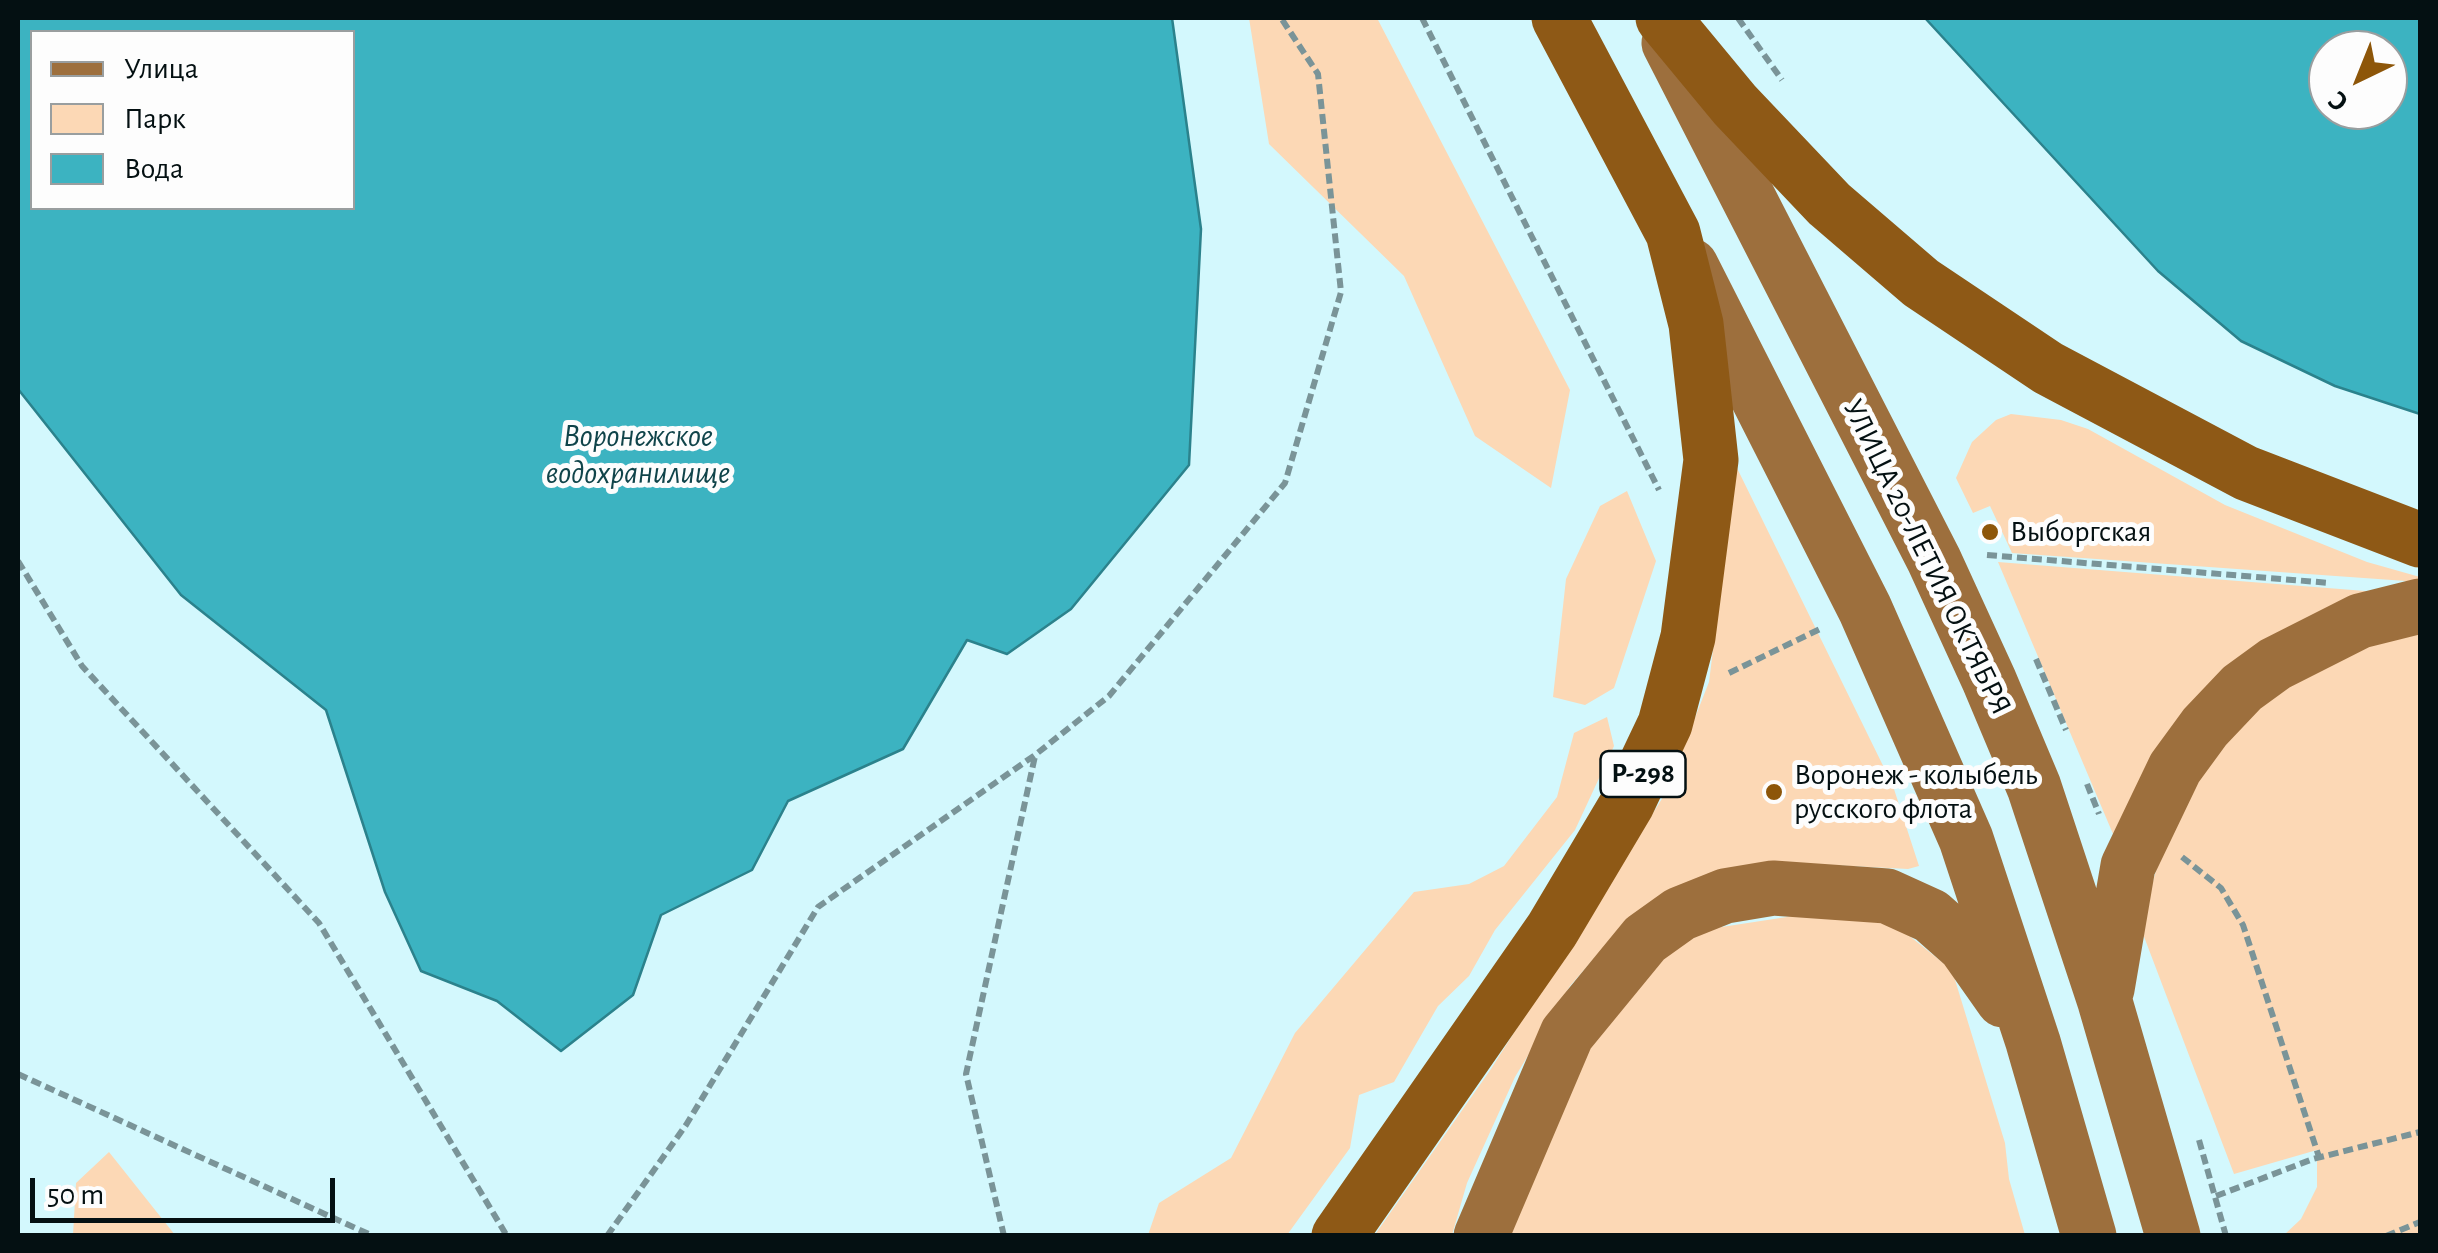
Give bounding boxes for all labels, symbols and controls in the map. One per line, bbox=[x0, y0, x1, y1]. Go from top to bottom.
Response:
legend bbox=[30, 30, 355, 210]
north arrow bbox=[2308, 30, 2408, 130]
text: Улица bbox=[124, 54, 199, 84]
text: С bbox=[2324, 85, 2354, 116]
text: Парк bbox=[124, 104, 186, 134]
text: Вода bbox=[124, 154, 184, 184]
street label: УЛИЦА 20-ЛЕТИЯ ОКТЯБРЯ bbox=[1835, 393, 2019, 721]
water label: Воронежское водохранилище bbox=[546, 417, 730, 492]
place label: Выборгская bbox=[2010, 514, 2151, 550]
marker: Выборгская bbox=[1979, 521, 2001, 543]
road number: Р-298 bbox=[1600, 751, 1686, 797]
place label: Воронеж - колыбель русского флота bbox=[1794, 757, 2037, 828]
marker: Воронеж - колыбель русского флота bbox=[1763, 781, 1785, 803]
scale bar bbox=[35, 1158, 340, 1220]
text: 50 m bbox=[47, 1180, 104, 1210]

